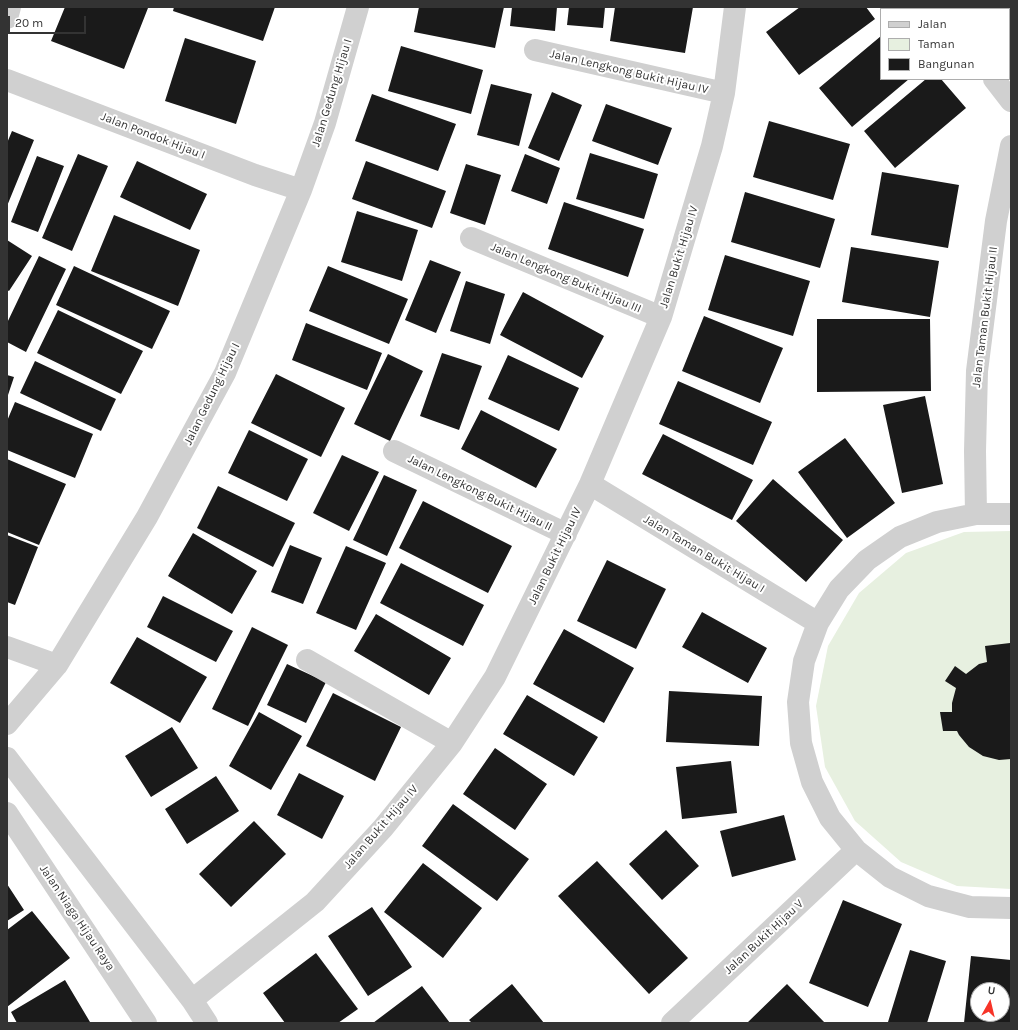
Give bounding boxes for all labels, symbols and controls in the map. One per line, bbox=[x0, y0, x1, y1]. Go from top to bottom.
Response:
scale bar bbox=[10, 8, 88, 34]
legend bbox=[880, 8, 1010, 80]
text: 20 m bbox=[15, 16, 43, 30]
text: Jalan bbox=[918, 17, 947, 31]
street label: Jalan Gedung Hijau I bbox=[309, 37, 355, 149]
text: Taman bbox=[918, 37, 955, 51]
street label: Jalan Lengkong Bukit Hijau IV bbox=[548, 47, 710, 97]
text: Bangunan bbox=[918, 57, 974, 71]
street label: Jalan Pondok Hijau I bbox=[99, 109, 207, 163]
street label: Jalan Bukit Hijau IV bbox=[657, 204, 701, 310]
street label: Jalan Lengkong Bukit Hijau III bbox=[489, 240, 643, 316]
street label: Jalan Taman Bukit Hijau II bbox=[969, 246, 1001, 388]
street label: Jalan Gedung Hijau I bbox=[181, 340, 243, 448]
street label: Jalan Lengkong Bukit Hijau II bbox=[406, 452, 554, 534]
street label: Jalan Bukit Hijau IV bbox=[525, 505, 585, 607]
street label: Jalan Taman Bukit Hijau I bbox=[641, 512, 767, 596]
street label: Jalan Bukit Hijau IV bbox=[341, 782, 421, 872]
street label: Jalan Niaga Hijau Raya bbox=[36, 862, 118, 974]
street label: Jalan Bukit Hijau V bbox=[722, 897, 806, 977]
north arrow bbox=[970, 982, 1010, 1022]
text: U bbox=[987, 984, 996, 998]

